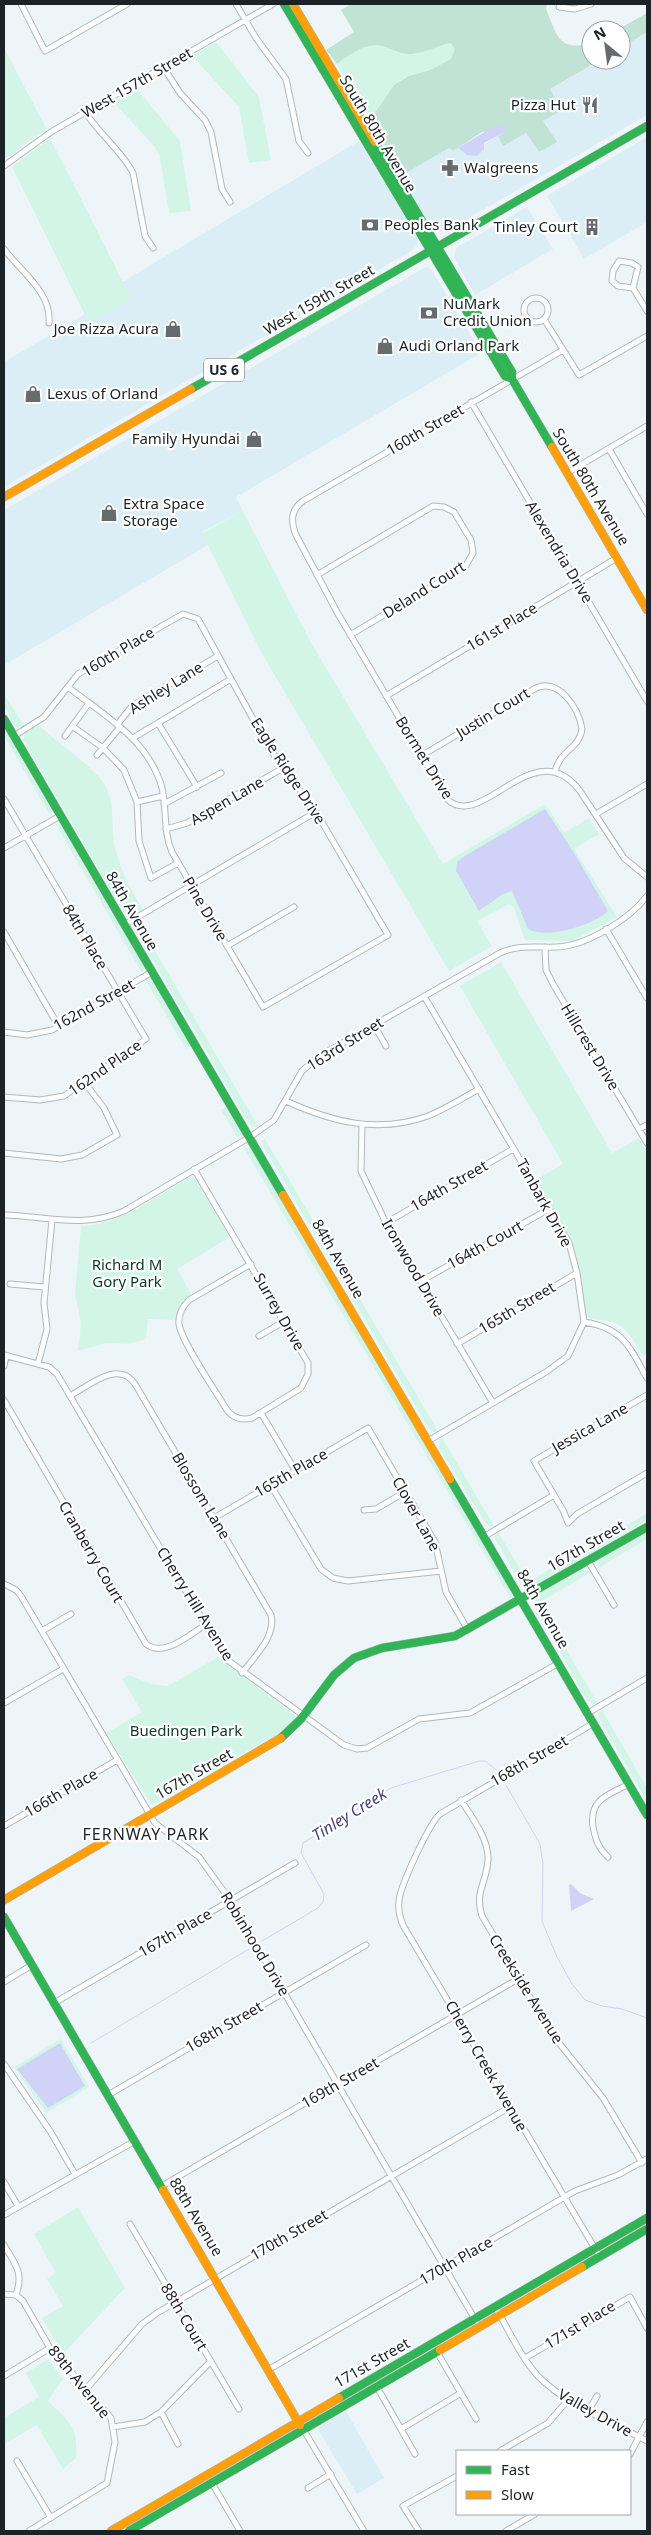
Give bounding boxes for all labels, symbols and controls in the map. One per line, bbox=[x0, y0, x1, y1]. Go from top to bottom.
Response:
north arrow bbox=[581, 20, 631, 70]
text: N bbox=[590, 22, 609, 44]
street label: West 157th Street bbox=[77, 42, 196, 122]
street label: South 80th Avenue bbox=[336, 71, 422, 196]
place label: Pizza Hut bbox=[511, 94, 577, 114]
restaurant icon: Pizza Hut bbox=[580, 95, 600, 115]
place label: Walgreens bbox=[464, 157, 538, 177]
pharmacy icon: Walgreens bbox=[440, 158, 460, 178]
place label: Peoples Bank bbox=[384, 214, 479, 234]
bank icon: Peoples Bank bbox=[360, 215, 380, 235]
place label: Tinley Court bbox=[494, 216, 579, 236]
building icon: Tinley Court bbox=[582, 217, 602, 237]
street label: West 159th Street bbox=[259, 259, 378, 339]
place label: NuMark Credit Union bbox=[443, 293, 532, 330]
bank icon: NuMark Credit Union bbox=[419, 303, 439, 323]
place label: Joe Rizza Acura bbox=[51, 318, 159, 338]
shop icon: Joe Rizza Acura bbox=[163, 319, 183, 339]
place label: Audi Orland Park bbox=[399, 335, 519, 355]
shop icon: Audi Orland Park bbox=[375, 336, 395, 356]
road number: US 6 bbox=[204, 358, 244, 382]
place label: Lexus of Orland bbox=[47, 383, 158, 403]
shop icon: Lexus of Orland bbox=[23, 384, 43, 404]
street label: 160th Street bbox=[382, 399, 467, 459]
street label: South 80th Avenue bbox=[549, 424, 635, 549]
place label: Family Hyundai bbox=[132, 428, 240, 448]
shop icon: Family Hyundai bbox=[244, 429, 264, 449]
place label: Extra Space Storage bbox=[123, 493, 204, 530]
street label: Alexendria Drive bbox=[521, 497, 598, 606]
shop icon: Extra Space Storage bbox=[99, 503, 119, 523]
street label: Deland Court bbox=[379, 556, 469, 622]
street label: 161st Place bbox=[462, 597, 541, 655]
street label: 160th Place bbox=[77, 622, 158, 681]
street label: Ashley Lane bbox=[125, 657, 206, 718]
street label: Justin Court bbox=[450, 682, 533, 743]
street label: Bormet Drive bbox=[391, 712, 458, 803]
street label: Eagle Ridge Drive bbox=[247, 713, 331, 828]
street label: Aspen Lane bbox=[186, 771, 267, 829]
street label: 84th Avenue bbox=[102, 867, 164, 954]
street label: Pine Drive bbox=[179, 873, 233, 944]
street label: 84th Place bbox=[59, 900, 113, 973]
street label: 162nd Street bbox=[49, 973, 138, 1035]
street label: Hillcrest Drive bbox=[557, 999, 625, 1094]
street label: 163rd Street bbox=[302, 1011, 387, 1075]
street label: 162nd Place bbox=[64, 1035, 145, 1100]
street label: 164th Street bbox=[406, 1155, 491, 1215]
street label: Tanbark Drive bbox=[512, 1155, 577, 1250]
street label: 84th Avenue bbox=[308, 1215, 370, 1302]
street label: Ironwood Drive bbox=[378, 1215, 450, 1320]
street label: 164th Court bbox=[443, 1215, 527, 1273]
park label: Richard M Gory Park bbox=[92, 1254, 162, 1291]
street label: Surrey Drive bbox=[250, 1269, 310, 1354]
street label: 165th Street bbox=[474, 1276, 559, 1338]
street label: Jessica Lane bbox=[546, 1397, 631, 1458]
street label: 165th Place bbox=[250, 1443, 331, 1501]
street label: Blossom Lane bbox=[168, 1448, 236, 1543]
street label: Clover Lane bbox=[388, 1473, 446, 1554]
street label: Cranberry Court bbox=[55, 1497, 129, 1606]
street label: 167th Street bbox=[543, 1515, 628, 1575]
street label: Cherry Hill Avenue bbox=[153, 1543, 239, 1664]
street label: 84th Avenue bbox=[513, 1565, 575, 1652]
park label: Buedingen Park bbox=[130, 1720, 242, 1740]
street label: 168th Street bbox=[486, 1730, 571, 1790]
street label: 167th Street bbox=[151, 1743, 236, 1803]
street label: 166th Place bbox=[20, 1763, 101, 1821]
water label: Tinley Creek bbox=[307, 1782, 391, 1846]
district label: FERNWAY PARK bbox=[83, 1823, 210, 1845]
street label: Robinhood Drive bbox=[217, 1888, 295, 1999]
street label: 167th Place bbox=[134, 1903, 215, 1961]
street label: Creekside Avenue bbox=[485, 1930, 569, 2047]
street label: 168th Street bbox=[181, 1996, 266, 2056]
street label: Cherry Creek Avenue bbox=[441, 1996, 533, 2135]
street label: 169th Street bbox=[297, 2052, 382, 2112]
street label: 88th Avenue bbox=[166, 2173, 228, 2260]
street label: 170th Street bbox=[246, 2204, 331, 2264]
street label: 170th Place bbox=[415, 2231, 496, 2289]
street label: 88th Court bbox=[157, 2279, 213, 2354]
street label: 171st Place bbox=[540, 2295, 619, 2353]
street label: 171st Street bbox=[330, 2332, 413, 2392]
street label: 89th Avenue bbox=[44, 2341, 115, 2422]
street label: Valley Drive bbox=[555, 2384, 636, 2441]
legend bbox=[456, 2450, 631, 2515]
text: Fast bbox=[501, 2459, 530, 2479]
text: Slow bbox=[501, 2484, 534, 2504]

